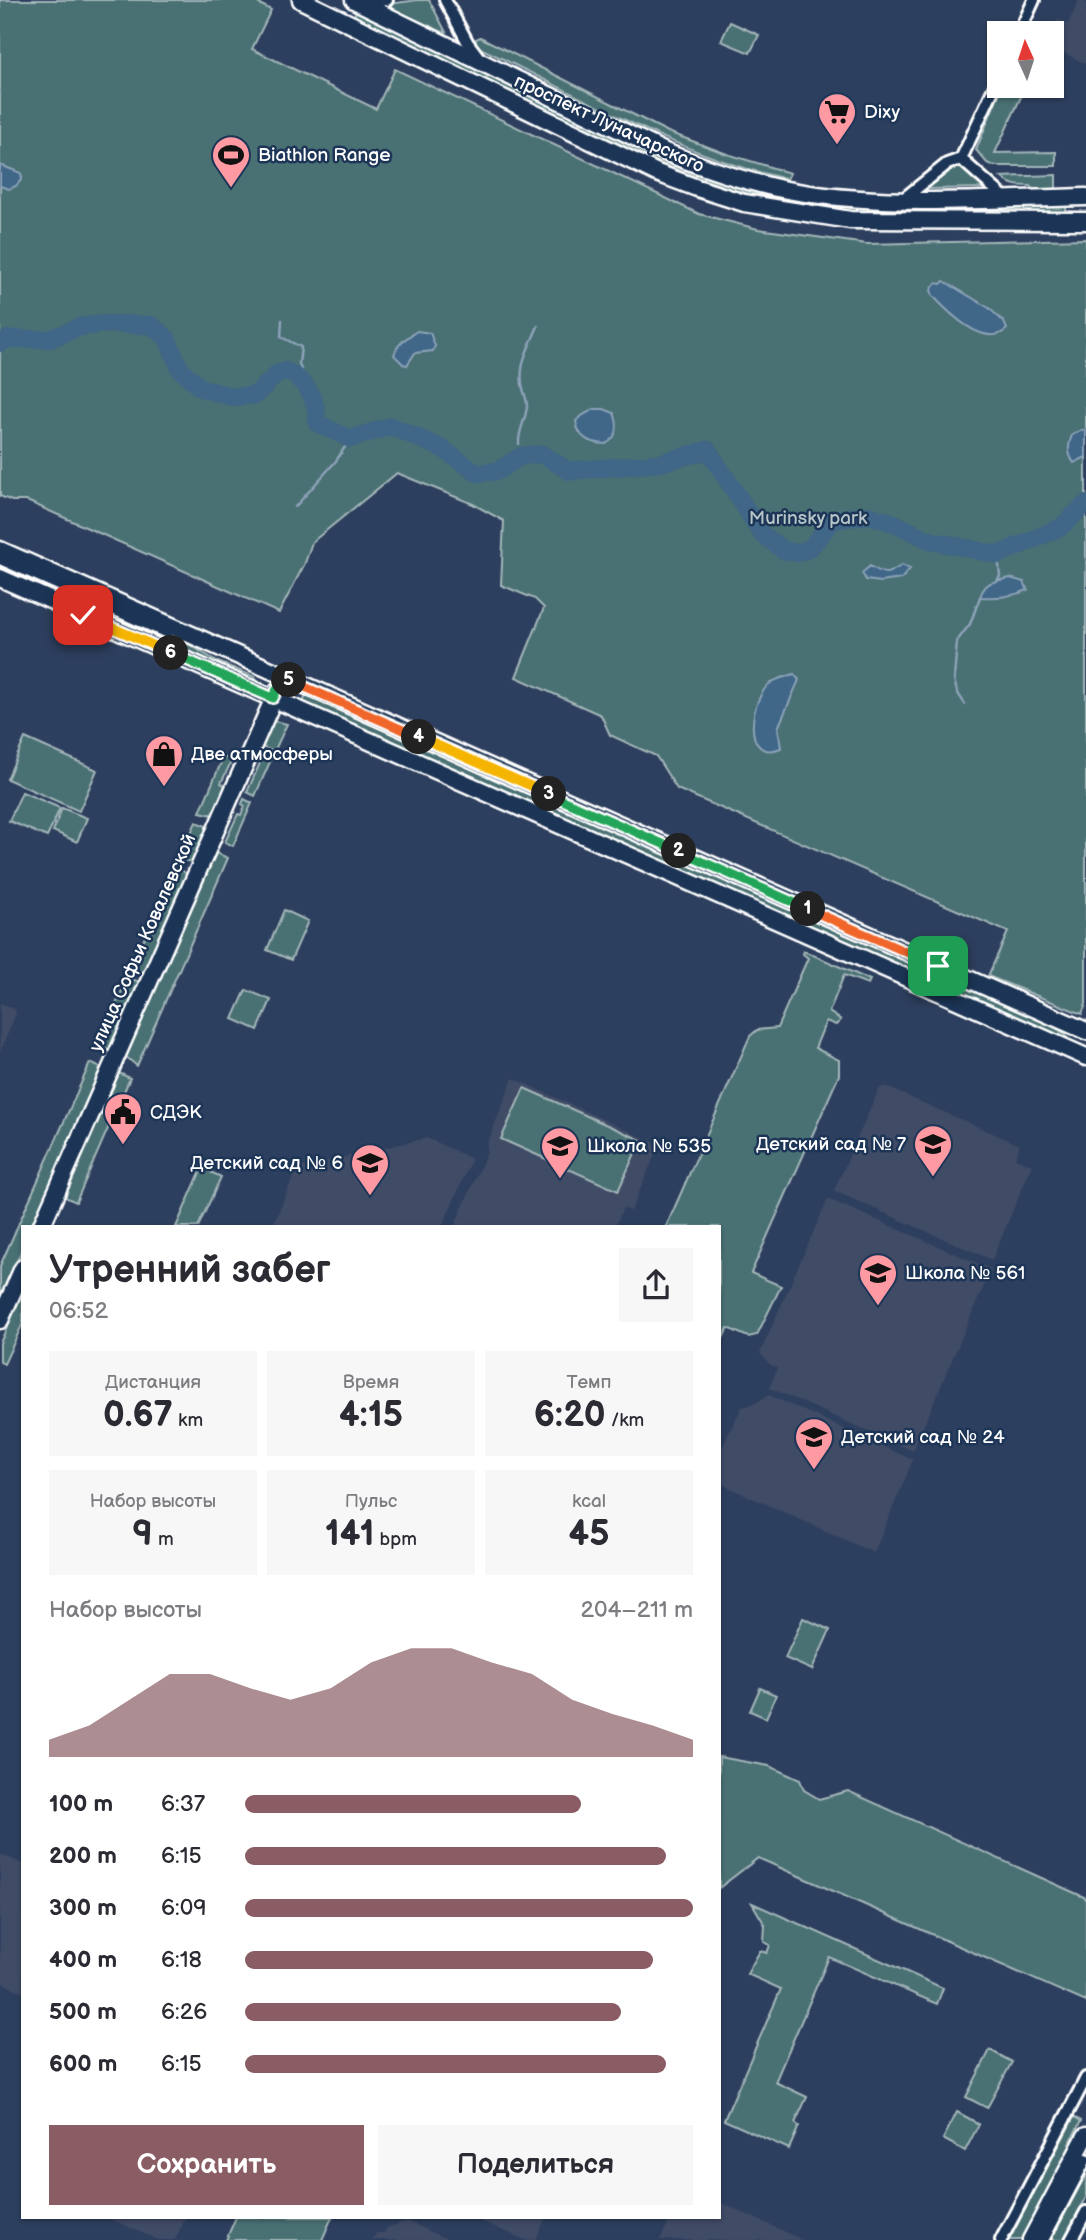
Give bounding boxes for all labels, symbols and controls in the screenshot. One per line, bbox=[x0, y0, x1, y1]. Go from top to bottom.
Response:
north arrow bbox=[987, 21, 1064, 98]
map controls bbox=[987, 21, 1064, 98]
street label: проспект Луначарского bbox=[510, 70, 708, 178]
supermarket icon: Dixy bbox=[816, 91, 858, 146]
place label: Dixy bbox=[864, 101, 900, 124]
sports icon: Biathlon Range bbox=[210, 134, 252, 189]
place label: Biathlon Range bbox=[258, 144, 391, 167]
park label: Murinsky park bbox=[749, 507, 868, 530]
pin bbox=[53, 585, 113, 645]
icon: check bbox=[64, 596, 102, 634]
pin: 6 bbox=[154, 636, 188, 670]
text: 6 bbox=[165, 641, 176, 664]
pin: 5 bbox=[272, 662, 306, 698]
text: 5 bbox=[283, 668, 294, 691]
pin: 4 bbox=[402, 720, 436, 754]
text: 4 bbox=[413, 725, 424, 748]
shop icon: Две атмосферы bbox=[143, 733, 185, 788]
place label: Две атмосферы bbox=[191, 743, 333, 766]
pin: 3 bbox=[532, 776, 566, 812]
text: 3 bbox=[543, 782, 554, 805]
street label: улица Софьи Ковалевской bbox=[84, 830, 202, 1056]
pin: 2 bbox=[662, 834, 696, 868]
text: 2 bbox=[673, 839, 684, 862]
pin: 1 bbox=[790, 892, 826, 926]
text: 1 bbox=[804, 897, 812, 920]
pin bbox=[908, 936, 968, 996]
icon: arrive bbox=[919, 947, 957, 985]
public building icon: СДЭК bbox=[102, 1091, 144, 1146]
place label: СДЭК bbox=[150, 1101, 202, 1124]
school or university icon: Детский сад № 7 bbox=[912, 1123, 954, 1178]
school or university icon: Школа № 535 bbox=[539, 1125, 581, 1180]
place label: Детский сад № 7 bbox=[756, 1133, 907, 1156]
place label: Школа № 535 bbox=[587, 1135, 711, 1158]
school or university icon: Детский сад № 6 bbox=[349, 1142, 391, 1197]
place label: Детский сад № 6 bbox=[190, 1152, 343, 1175]
text: Утренний забег bbox=[49, 1248, 331, 1293]
button: share bbox=[619, 1248, 693, 1322]
school or university icon: Школа № 561 bbox=[857, 1252, 899, 1307]
place label: Школа № 561 bbox=[905, 1262, 1025, 1285]
text: 06:52 bbox=[49, 1297, 108, 1325]
text: Дистанция bbox=[105, 1371, 201, 1394]
text: Время bbox=[343, 1371, 399, 1394]
text: Темп bbox=[566, 1371, 612, 1394]
text: 0.67 bbox=[103, 1394, 173, 1437]
text: 4:15 bbox=[339, 1394, 403, 1437]
text: 6:20 bbox=[534, 1394, 606, 1437]
text: km bbox=[173, 1409, 203, 1432]
text: /km bbox=[606, 1409, 644, 1432]
school or university icon: Детский сад № 24 bbox=[793, 1416, 835, 1471]
place label: Детский сад № 24 bbox=[841, 1426, 1005, 1449]
text: Набор высоты bbox=[90, 1490, 216, 1513]
text: Пульс bbox=[345, 1490, 397, 1513]
text: kcal bbox=[572, 1490, 606, 1513]
text: 9 bbox=[132, 1513, 153, 1556]
text: 141 bbox=[325, 1513, 374, 1556]
text: 45 bbox=[569, 1513, 609, 1556]
text: m bbox=[153, 1528, 174, 1551]
text: bpm bbox=[374, 1528, 417, 1551]
text: Набор высоты bbox=[49, 1596, 202, 1624]
text: 204–211 m bbox=[580, 1596, 693, 1624]
text: 100 m bbox=[49, 1790, 113, 1818]
text: 6:37 bbox=[161, 1790, 205, 1818]
text: 200 m bbox=[49, 1842, 117, 1870]
text: 6:15 bbox=[161, 1842, 202, 1870]
text: 300 m bbox=[49, 1894, 117, 1922]
text: 6:09 bbox=[161, 1894, 207, 1922]
text: 400 m bbox=[49, 1946, 117, 1974]
text: 6:18 bbox=[161, 1946, 202, 1974]
text: 500 m bbox=[49, 1998, 117, 2026]
text: 6:26 bbox=[161, 1998, 207, 2026]
text: 600 m bbox=[49, 2050, 117, 2078]
text: 6:15 bbox=[161, 2050, 202, 2078]
button: Сохранить bbox=[49, 2125, 364, 2205]
button: Поделиться bbox=[378, 2125, 693, 2205]

